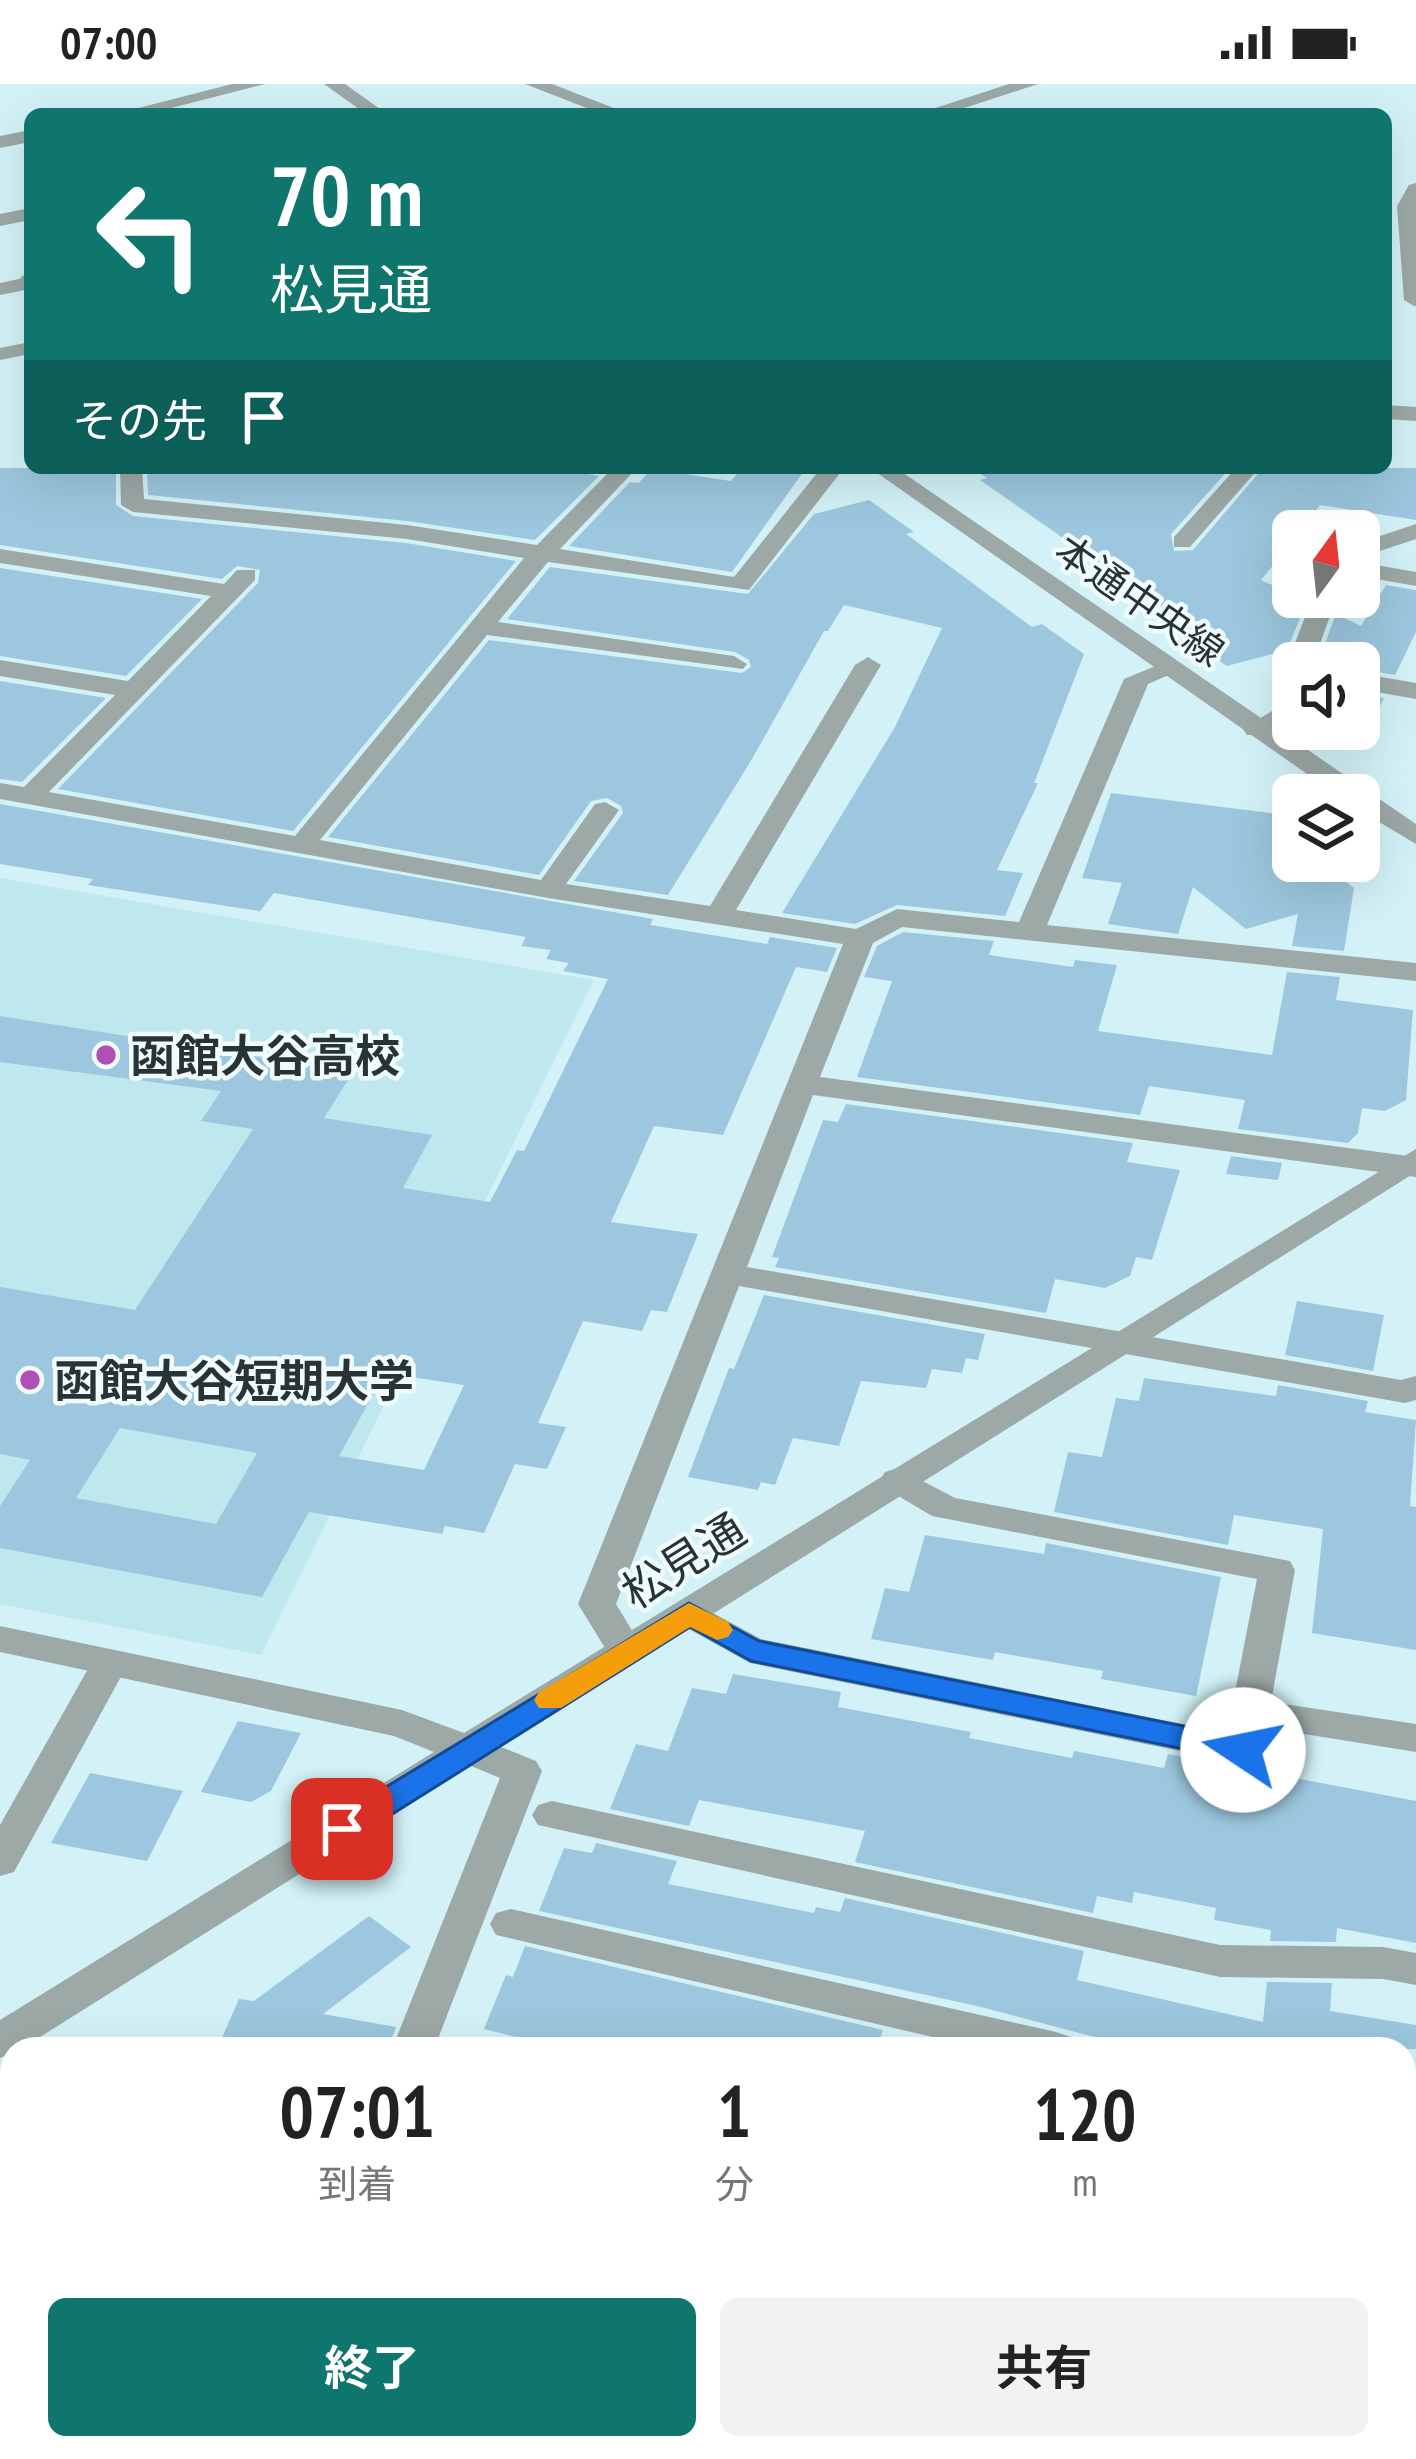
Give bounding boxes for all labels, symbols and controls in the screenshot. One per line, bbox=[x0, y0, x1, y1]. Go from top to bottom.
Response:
text: 07:00 bbox=[60, 13, 157, 71]
text: 70 m bbox=[270, 140, 423, 249]
icon: left bbox=[72, 156, 228, 312]
text: 松見通 bbox=[270, 254, 432, 324]
icon: arrive bbox=[231, 384, 297, 450]
text: その先 bbox=[72, 391, 207, 449]
north arrow bbox=[1272, 510, 1380, 618]
map controls bbox=[1272, 510, 1380, 882]
street label: 本通中央線 bbox=[1046, 523, 1234, 677]
button: sound bbox=[1272, 642, 1380, 750]
button: layers bbox=[1272, 774, 1380, 882]
place label: 函館大谷高校 bbox=[130, 1026, 400, 1084]
marker: 函館大谷高校 bbox=[93, 1042, 119, 1068]
place label: 函館大谷短期大学 bbox=[54, 1351, 414, 1409]
marker: 函館大谷短期大学 bbox=[17, 1367, 43, 1393]
street label: 松見通 bbox=[610, 1500, 756, 1620]
position arrow bbox=[1180, 1687, 1306, 1813]
pin bbox=[291, 1778, 393, 1880]
icon: arrive bbox=[309, 1796, 375, 1862]
text: 07:01 bbox=[279, 2064, 435, 2157]
text: 1 bbox=[717, 2064, 751, 2157]
text: 120 bbox=[1033, 2067, 1136, 2160]
text: m bbox=[1072, 2156, 1098, 2207]
text: 到着 bbox=[318, 2158, 396, 2209]
text: 分 bbox=[715, 2158, 754, 2209]
button: 終了 bbox=[48, 2298, 696, 2436]
button: 共有 bbox=[720, 2298, 1368, 2436]

